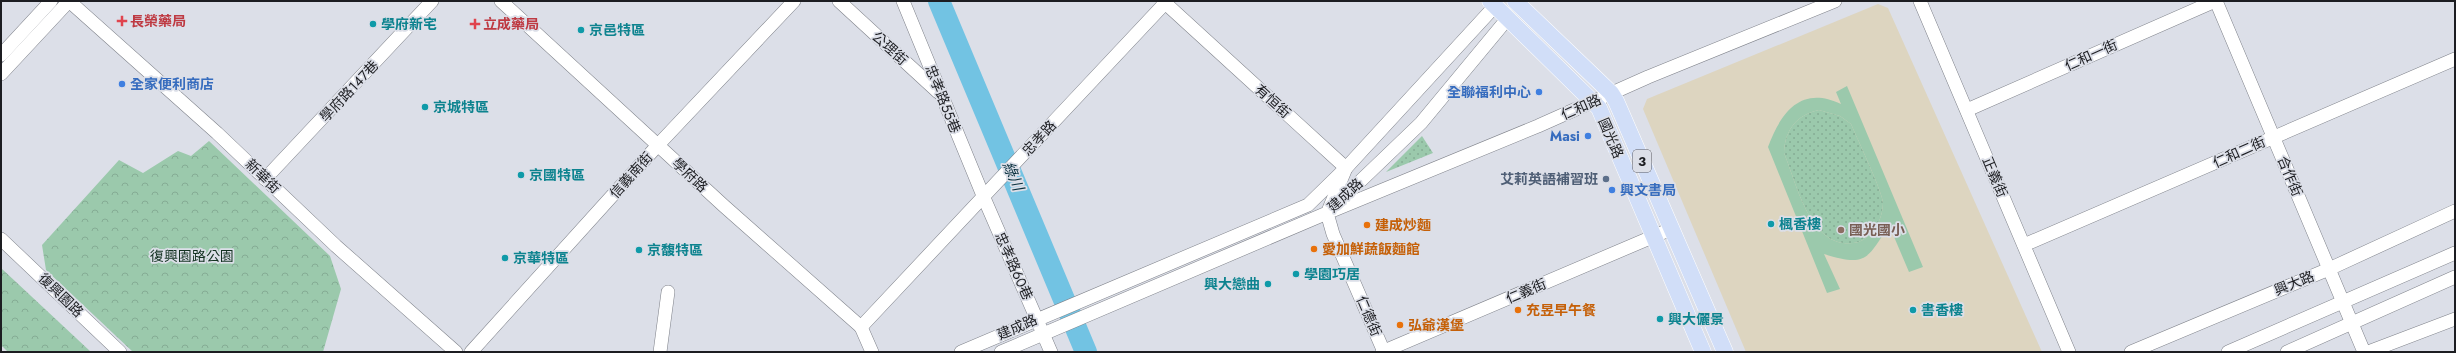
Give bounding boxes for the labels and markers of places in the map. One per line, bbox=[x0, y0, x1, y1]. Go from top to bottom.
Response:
place label: 長榮藥局 bbox=[130, 11, 186, 31]
place label: 學府新宅 bbox=[381, 14, 437, 34]
place label: 立成藥局 bbox=[483, 14, 539, 34]
marker: 長榮藥局 bbox=[117, 16, 127, 26]
marker: 學府新宅 bbox=[368, 19, 378, 29]
marker: 立成藥局 bbox=[470, 19, 480, 29]
place label: 京邑特區 bbox=[589, 20, 645, 40]
marker: 京邑特區 bbox=[576, 25, 586, 35]
place label: 全家便利商店 bbox=[130, 74, 214, 94]
marker: 全家便利商店 bbox=[117, 79, 127, 89]
place label: 全聯福利中心 bbox=[1447, 82, 1531, 102]
marker: 全聯福利中心 bbox=[1534, 87, 1544, 97]
place label: 京城特區 bbox=[433, 97, 489, 117]
marker: 京城特區 bbox=[420, 102, 430, 112]
place label: Masi bbox=[1550, 126, 1580, 146]
marker: Masi bbox=[1583, 131, 1593, 141]
place label: 京國特區 bbox=[529, 165, 585, 185]
place label: 艾莉英語補習班 bbox=[1500, 169, 1598, 189]
marker: 京國特區 bbox=[516, 170, 526, 180]
marker: 艾莉英語補習班 bbox=[1601, 174, 1611, 184]
place label: 興文書局 bbox=[1620, 180, 1676, 200]
marker: 興文書局 bbox=[1607, 185, 1617, 195]
place label: 楓香樓 bbox=[1779, 214, 1821, 234]
place label: 建成炒麵 bbox=[1375, 215, 1431, 235]
marker: 楓香樓 bbox=[1766, 219, 1776, 229]
marker: 建成炒麵 bbox=[1362, 220, 1372, 230]
place label: 國光國小 bbox=[1849, 220, 1905, 240]
marker: 國光國小 bbox=[1836, 225, 1846, 235]
place label: 愛加鮮蔬飯麵館 bbox=[1322, 239, 1420, 259]
place label: 京馥特區 bbox=[647, 240, 703, 260]
marker: 愛加鮮蔬飯麵館 bbox=[1309, 244, 1319, 254]
marker: 京馥特區 bbox=[634, 245, 644, 255]
place label: 京華特區 bbox=[513, 248, 569, 268]
marker: 京華特區 bbox=[500, 253, 510, 263]
place label: 學園巧居 bbox=[1304, 264, 1360, 284]
marker: 學園巧居 bbox=[1291, 269, 1301, 279]
place label: 興大戀曲 bbox=[1204, 274, 1260, 294]
marker: 興大戀曲 bbox=[1263, 279, 1273, 289]
place label: 充昱早午餐 bbox=[1526, 300, 1596, 320]
place label: 書香樓 bbox=[1921, 300, 1963, 320]
marker: 充昱早午餐 bbox=[1513, 305, 1523, 315]
marker: 書香樓 bbox=[1908, 305, 1918, 315]
place label: 興大儷景 bbox=[1668, 309, 1724, 329]
marker: 興大儷景 bbox=[1655, 314, 1665, 324]
place label: 弘爺漢堡 bbox=[1408, 315, 1464, 335]
marker: 弘爺漢堡 bbox=[1395, 320, 1405, 330]

